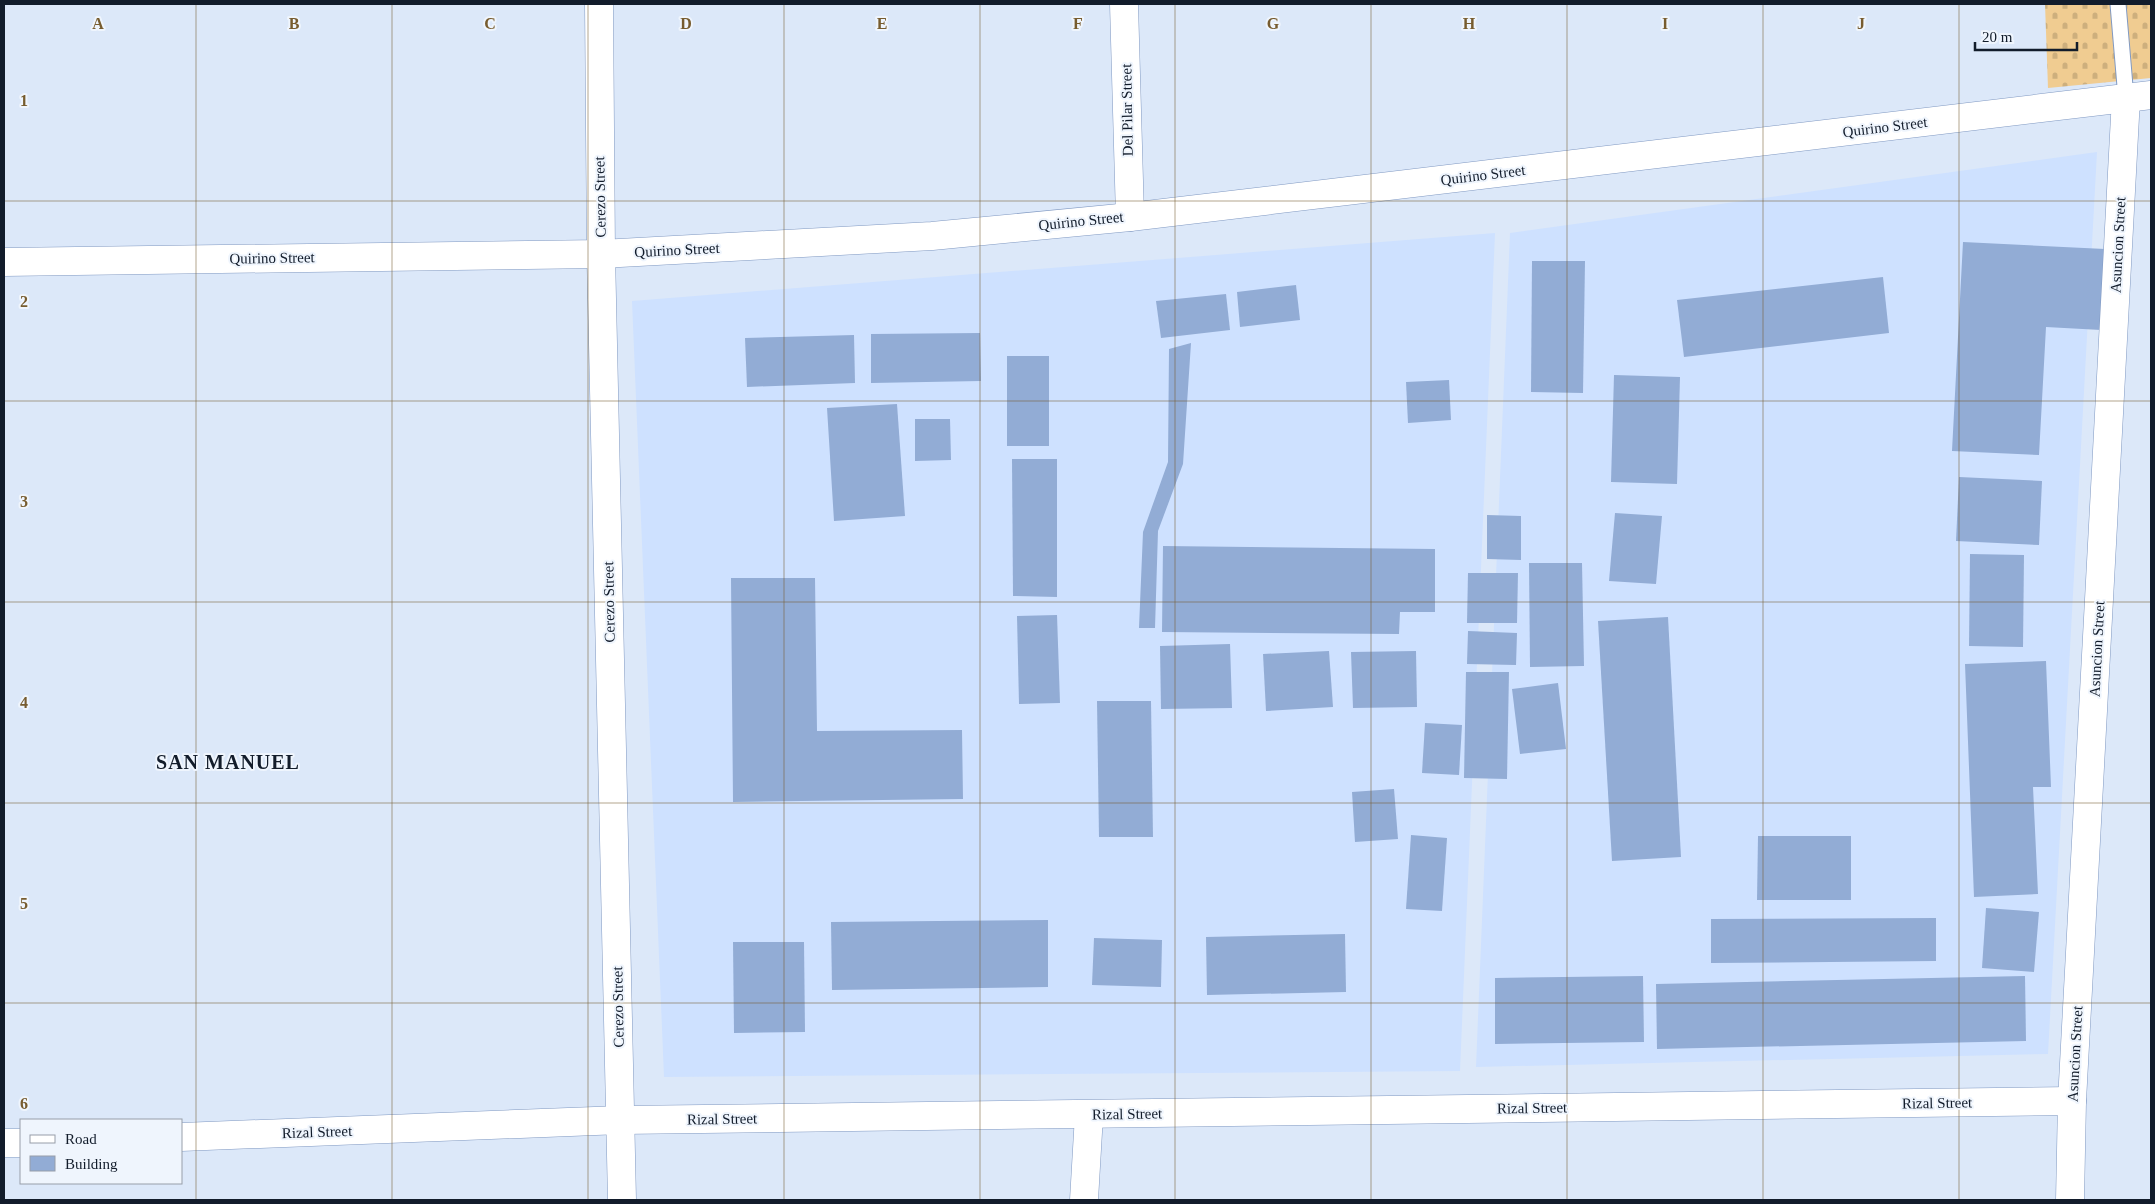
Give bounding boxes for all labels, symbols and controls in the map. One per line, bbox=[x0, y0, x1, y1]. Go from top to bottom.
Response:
text: A bbox=[92, 15, 104, 32]
text: B bbox=[289, 15, 300, 32]
text: C bbox=[484, 15, 496, 32]
text: D bbox=[680, 15, 692, 32]
text: E bbox=[877, 15, 887, 32]
text: F bbox=[1073, 15, 1083, 32]
text: G bbox=[1267, 15, 1280, 32]
text: H bbox=[1463, 15, 1476, 32]
text: I bbox=[1662, 15, 1668, 32]
text: J bbox=[1857, 15, 1865, 32]
scale bar bbox=[1975, 20, 2078, 52]
text: 20 m bbox=[1982, 29, 2013, 45]
street label: Del Pilar Street bbox=[1118, 63, 1136, 156]
text: 1 bbox=[20, 92, 28, 109]
street label: Quirino Street bbox=[1842, 114, 1929, 140]
street label: Cerezo Street bbox=[591, 155, 609, 238]
street label: Quirino Street bbox=[1440, 162, 1527, 188]
street label: Asuncion Street bbox=[2107, 196, 2129, 293]
street label: Quirino Street bbox=[1038, 208, 1125, 233]
street label: Quirino Street bbox=[634, 240, 721, 260]
street label: Quirino Street bbox=[229, 249, 316, 267]
text: 2 bbox=[20, 293, 28, 310]
text: 3 bbox=[20, 493, 28, 510]
street label: Cerezo Street bbox=[600, 560, 618, 643]
street label: Asuncion Street bbox=[2086, 600, 2108, 697]
text: 4 bbox=[20, 694, 28, 711]
district label: SAN MANUEL bbox=[156, 751, 300, 773]
text: 5 bbox=[20, 895, 28, 912]
street label: Cerezo Street bbox=[609, 965, 627, 1048]
street label: Asuncion Street bbox=[2064, 1005, 2086, 1102]
street label: Rizal Street bbox=[1902, 1094, 1973, 1112]
text: 6 bbox=[20, 1095, 28, 1112]
street label: Rizal Street bbox=[1497, 1099, 1568, 1117]
street label: Rizal Street bbox=[1092, 1105, 1163, 1123]
street label: Rizal Street bbox=[687, 1110, 758, 1128]
legend bbox=[20, 1119, 182, 1184]
street label: Rizal Street bbox=[282, 1123, 353, 1141]
text: Road bbox=[65, 1131, 97, 1147]
text: Building bbox=[65, 1156, 118, 1172]

